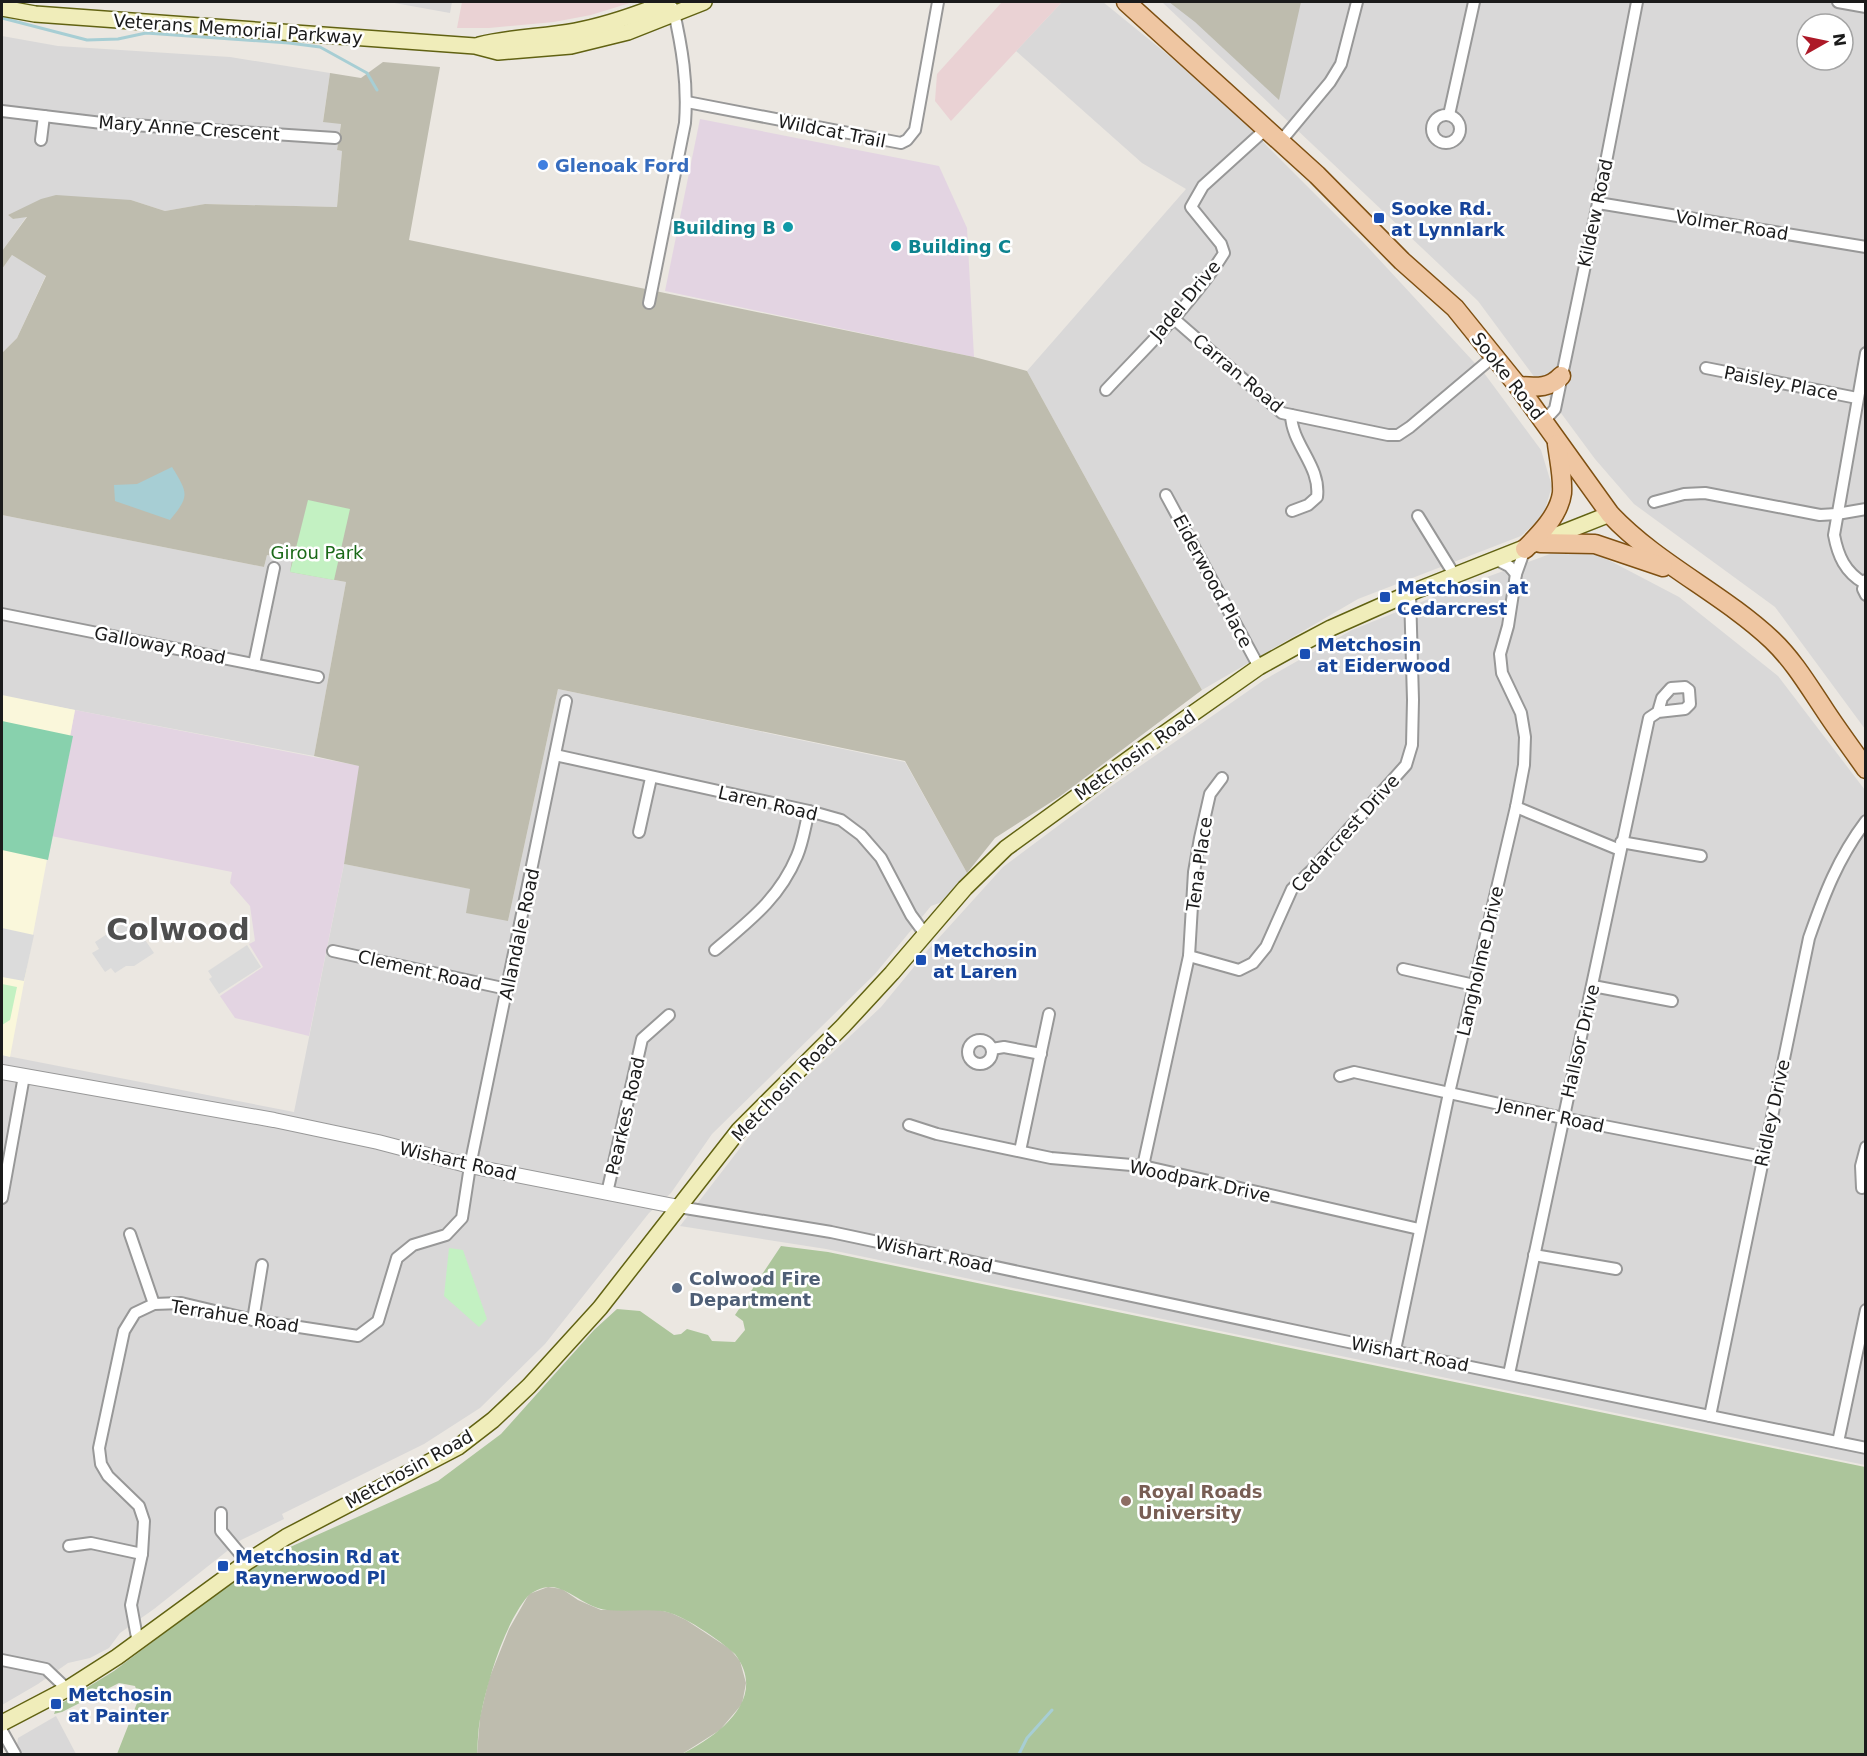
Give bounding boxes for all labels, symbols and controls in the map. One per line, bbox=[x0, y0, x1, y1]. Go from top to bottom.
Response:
street label: Veterans Memorial Parkway bbox=[113, 10, 364, 48]
north arrow bbox=[1795, 12, 1855, 72]
text: N bbox=[1829, 32, 1850, 48]
street label: Wildcat Trail bbox=[776, 110, 888, 152]
street label: Mary Anne Crescent bbox=[98, 111, 280, 145]
place label: Glenoak Ford bbox=[555, 155, 689, 176]
street label: Kildew Road bbox=[1573, 157, 1617, 269]
marker: Glenoak Ford bbox=[536, 158, 550, 172]
place label: Sooke Rd. at Lynnlark bbox=[1391, 198, 1506, 240]
street label: Volmer Road bbox=[1674, 206, 1790, 244]
marker: Sooke Rd. at Lynnlark bbox=[1372, 211, 1386, 225]
place label: Building B bbox=[672, 217, 776, 238]
marker: Building B bbox=[781, 220, 795, 234]
place label: Building C bbox=[908, 236, 1011, 257]
marker: Building C bbox=[889, 239, 903, 253]
street label: Jadel Drive bbox=[1145, 256, 1224, 345]
street label: Sooke Road bbox=[1467, 328, 1549, 424]
street label: Carran Road bbox=[1189, 329, 1287, 417]
street label: Paisley Place bbox=[1722, 362, 1840, 404]
street label: Eiderwood Place bbox=[1169, 511, 1257, 651]
park label: Girou Park bbox=[271, 542, 364, 563]
place label: Metchosin at Cedarcrest bbox=[1397, 577, 1529, 619]
marker: Metchosin at Cedarcrest bbox=[1378, 590, 1392, 604]
street label: Galloway Road bbox=[93, 622, 227, 668]
place label: Metchosin at Eiderwood bbox=[1317, 634, 1451, 676]
marker: Metchosin at Eiderwood bbox=[1298, 647, 1312, 661]
street label: Metchosin Road bbox=[1071, 705, 1199, 805]
street label: Cedarcrest Drive bbox=[1287, 770, 1403, 896]
street label: Laren Road bbox=[716, 781, 820, 825]
street label: Tena Place bbox=[1182, 815, 1216, 914]
street label: Allandale Road bbox=[495, 866, 543, 1002]
street label: Langholme Drive bbox=[1452, 884, 1508, 1038]
district label: Colwood bbox=[106, 912, 250, 947]
place label: Metchosin at Laren bbox=[933, 940, 1037, 982]
street label: Clement Road bbox=[356, 946, 484, 994]
marker: Metchosin at Laren bbox=[914, 953, 928, 967]
street label: Hallsor Drive bbox=[1557, 982, 1603, 1100]
street label: Metchosin Road bbox=[727, 1028, 841, 1146]
street label: Pearkes Road bbox=[601, 1055, 649, 1177]
street label: Ridley Drive bbox=[1750, 1057, 1794, 1169]
street label: Jenner Road bbox=[1495, 1093, 1606, 1137]
street label: Wishart Road bbox=[397, 1137, 519, 1185]
street label: Woodpark Drive bbox=[1127, 1156, 1273, 1206]
street label: Wishart Road bbox=[873, 1231, 995, 1277]
place label: Colwood Fire Department bbox=[689, 1268, 821, 1310]
marker: Colwood Fire Department bbox=[670, 1281, 684, 1295]
street label: Terrahue Road bbox=[169, 1295, 301, 1336]
street label: Wishart Road bbox=[1349, 1332, 1471, 1376]
street label: Metchosin Road bbox=[342, 1425, 476, 1513]
place label: Royal Roads University bbox=[1138, 1481, 1263, 1523]
marker: Royal Roads University bbox=[1119, 1494, 1133, 1508]
place label: Metchosin Rd at Raynerwood Pl bbox=[235, 1546, 400, 1588]
marker: Metchosin Rd at Raynerwood Pl bbox=[216, 1559, 230, 1573]
place label: Metchosin at Painter bbox=[68, 1684, 172, 1726]
marker: Metchosin at Painter bbox=[49, 1697, 63, 1711]

